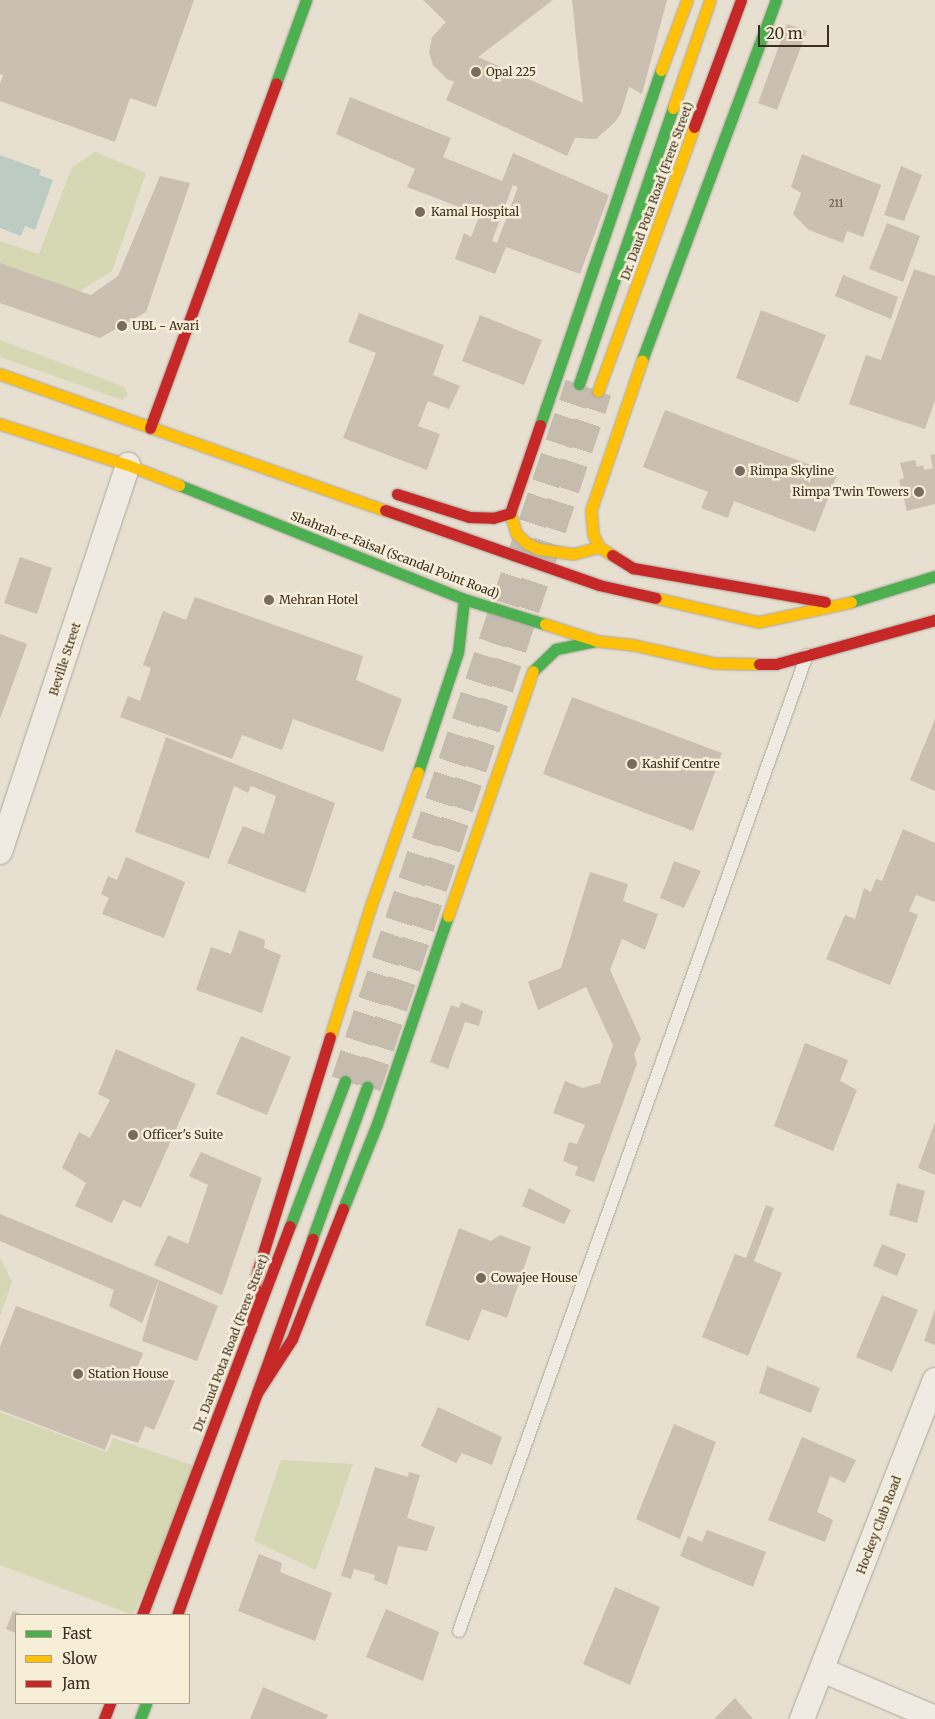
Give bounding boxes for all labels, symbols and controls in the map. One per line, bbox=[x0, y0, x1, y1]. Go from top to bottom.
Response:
scale bar bbox=[760, 15, 831, 47]
text: 20 m bbox=[766, 24, 803, 43]
place label: Opal 225 bbox=[486, 65, 536, 79]
marker: Opal 225 bbox=[470, 66, 482, 78]
street label: Dr. Daud Pota Road (Frere Street) bbox=[618, 100, 696, 282]
house number: 211 bbox=[829, 198, 843, 210]
marker: Kamal Hospital bbox=[413, 205, 427, 219]
place label: Kamal Hospital bbox=[431, 205, 519, 219]
place label: UBL - Avari bbox=[132, 319, 199, 333]
marker: UBL - Avari bbox=[116, 320, 128, 332]
place label: Rimpa Skyline bbox=[750, 464, 834, 478]
marker: Rimpa Skyline bbox=[734, 465, 746, 477]
place label: Rimpa Twin Towers bbox=[792, 485, 909, 499]
marker: Rimpa Twin Towers bbox=[913, 486, 925, 498]
street label: Shahrah-e-Faisal (Scandal Point Road) bbox=[289, 508, 501, 602]
place label: Mehran Hotel bbox=[279, 593, 358, 607]
marker: Mehran Hotel bbox=[263, 594, 275, 606]
street label: Beville Street bbox=[46, 620, 84, 698]
place label: Kashif Centre bbox=[642, 757, 720, 771]
marker: Kashif Centre bbox=[626, 758, 638, 770]
place label: Officer's Suite bbox=[143, 1128, 223, 1142]
marker: Officer's Suite bbox=[127, 1129, 139, 1141]
street label: Dr. Daud Pota Road (Frere Street) bbox=[190, 1252, 272, 1434]
place label: Cowajee House bbox=[491, 1271, 577, 1285]
marker: Cowajee House bbox=[475, 1272, 487, 1284]
place label: Station House bbox=[88, 1367, 169, 1381]
marker: Station House bbox=[72, 1368, 84, 1380]
street label: Hockey Club Road bbox=[854, 1474, 904, 1576]
legend bbox=[15, 1614, 190, 1704]
text: Fast bbox=[62, 1624, 92, 1643]
text: Slow bbox=[62, 1649, 97, 1668]
text: Jam bbox=[62, 1674, 90, 1693]

